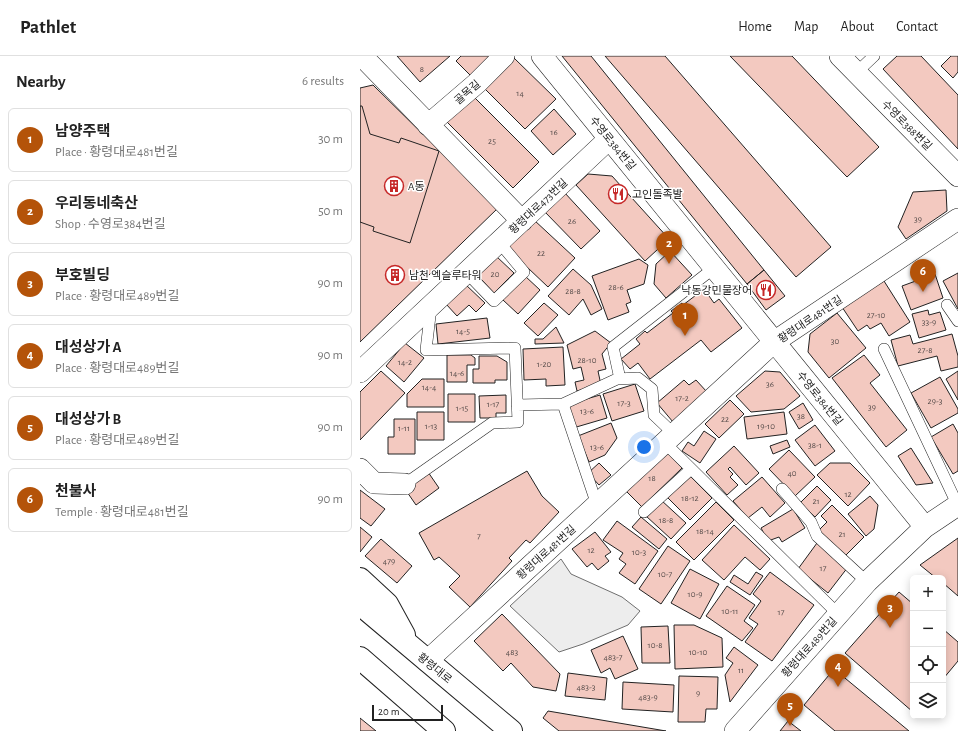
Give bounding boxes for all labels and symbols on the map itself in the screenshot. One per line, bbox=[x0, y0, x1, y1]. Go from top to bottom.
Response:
house number: 8 bbox=[420, 65, 424, 74]
street label: 골목길 bbox=[452, 78, 482, 106]
house number: 14 bbox=[516, 89, 524, 98]
street label: 수영로388번길 bbox=[880, 98, 934, 152]
street label: 수영로384번길 bbox=[588, 114, 638, 172]
house number: 16 bbox=[550, 128, 558, 137]
house number: 25 bbox=[488, 137, 496, 146]
building icon: A동 bbox=[383, 175, 405, 197]
street label: 황령대로473번길 bbox=[507, 177, 570, 236]
place label: A동 bbox=[408, 181, 424, 192]
restaurant icon: 고인돌족발 bbox=[607, 183, 629, 205]
place label: 고인돌족발 bbox=[632, 189, 683, 200]
house number: 39 bbox=[914, 215, 922, 224]
house number: 26 bbox=[568, 217, 576, 226]
pin: 2 bbox=[656, 231, 682, 264]
house number: 22 bbox=[537, 249, 545, 258]
pin: 6 bbox=[910, 259, 936, 292]
building icon: 남천 엑슬루타워 bbox=[384, 264, 406, 286]
place label: 남천 엑슬루타워 bbox=[409, 269, 482, 281]
house number: 20 bbox=[491, 270, 500, 279]
restaurant icon: 낙동강민물장어 bbox=[755, 279, 777, 301]
house number: 28-6 bbox=[608, 283, 624, 292]
place label: 낙동강민물장어 bbox=[681, 285, 752, 296]
house number: 28-8 bbox=[565, 287, 581, 296]
street label: 황령대로481번길 bbox=[776, 294, 844, 345]
pin: 1 bbox=[672, 303, 698, 336]
house number: 27-10 bbox=[867, 311, 885, 320]
house number: 33-9 bbox=[922, 318, 936, 327]
house number: 14-5 bbox=[456, 327, 470, 336]
house number: 30 bbox=[831, 337, 839, 346]
house number: 27-8 bbox=[918, 346, 932, 355]
house number: 28-10 bbox=[578, 356, 597, 365]
house number: 14-2 bbox=[398, 358, 412, 367]
house number: 1-20 bbox=[537, 360, 552, 369]
street label: 수영로384번길 bbox=[794, 368, 846, 428]
house number: 14-6 bbox=[450, 369, 464, 378]
house number: 36 bbox=[766, 380, 774, 389]
house number: 14-4 bbox=[422, 383, 437, 392]
house number: 17-2 bbox=[675, 394, 689, 403]
house number: 29-3 bbox=[928, 397, 943, 406]
house number: 17-3 bbox=[617, 399, 631, 408]
house number: 1-17 bbox=[487, 400, 500, 409]
house number: 39 bbox=[868, 403, 876, 412]
house number: 1-15 bbox=[456, 404, 469, 413]
house number: 13-6 bbox=[580, 407, 594, 416]
house number: 38 bbox=[797, 411, 805, 421]
house number: 22 bbox=[721, 415, 729, 424]
house number: 1-13 bbox=[425, 422, 438, 431]
house number: 19-10 bbox=[757, 422, 775, 431]
house number: 1-11 bbox=[398, 424, 410, 433]
your location bbox=[634, 437, 654, 457]
house number: 38-1 bbox=[808, 441, 822, 450]
house number: 13-6 bbox=[590, 443, 604, 452]
house number: 40 bbox=[787, 469, 797, 478]
house number: 18 bbox=[648, 474, 656, 483]
house number: 12 bbox=[844, 490, 852, 499]
house number: 18-12 bbox=[681, 494, 699, 503]
house number: 21 bbox=[812, 497, 820, 506]
house number: 18-8 bbox=[659, 516, 673, 525]
street label: 황령대로481번길 bbox=[515, 523, 578, 582]
house number: 18-14 bbox=[696, 527, 714, 536]
house number: 21 bbox=[838, 530, 846, 539]
house number: 7 bbox=[477, 532, 481, 541]
house number: 12 bbox=[587, 546, 595, 555]
house number: 10-3 bbox=[632, 548, 646, 557]
house number: 479 bbox=[383, 557, 395, 566]
house number: 17 bbox=[820, 564, 827, 573]
house number: 10-7 bbox=[658, 570, 672, 579]
house number: 10-9 bbox=[688, 590, 702, 599]
pin: 3 bbox=[877, 595, 903, 628]
house number: 10-11 bbox=[722, 607, 738, 616]
house number: 17 bbox=[778, 608, 785, 617]
street label: 황령대로489번길 bbox=[779, 614, 839, 680]
house number: 10-8 bbox=[648, 641, 662, 650]
house number: 483 bbox=[506, 648, 518, 657]
house number: 10-10 bbox=[689, 648, 707, 657]
street label: 황령대로 bbox=[415, 651, 454, 685]
house number: 483-7 bbox=[604, 653, 623, 662]
pin: 4 bbox=[825, 654, 851, 687]
house number: 11 bbox=[738, 666, 744, 675]
house number: 483-3 bbox=[577, 683, 596, 692]
house number: 9 bbox=[696, 689, 700, 698]
house number: 483-9 bbox=[638, 693, 658, 702]
pin: 5 bbox=[777, 693, 803, 726]
scale bar bbox=[372, 703, 443, 722]

